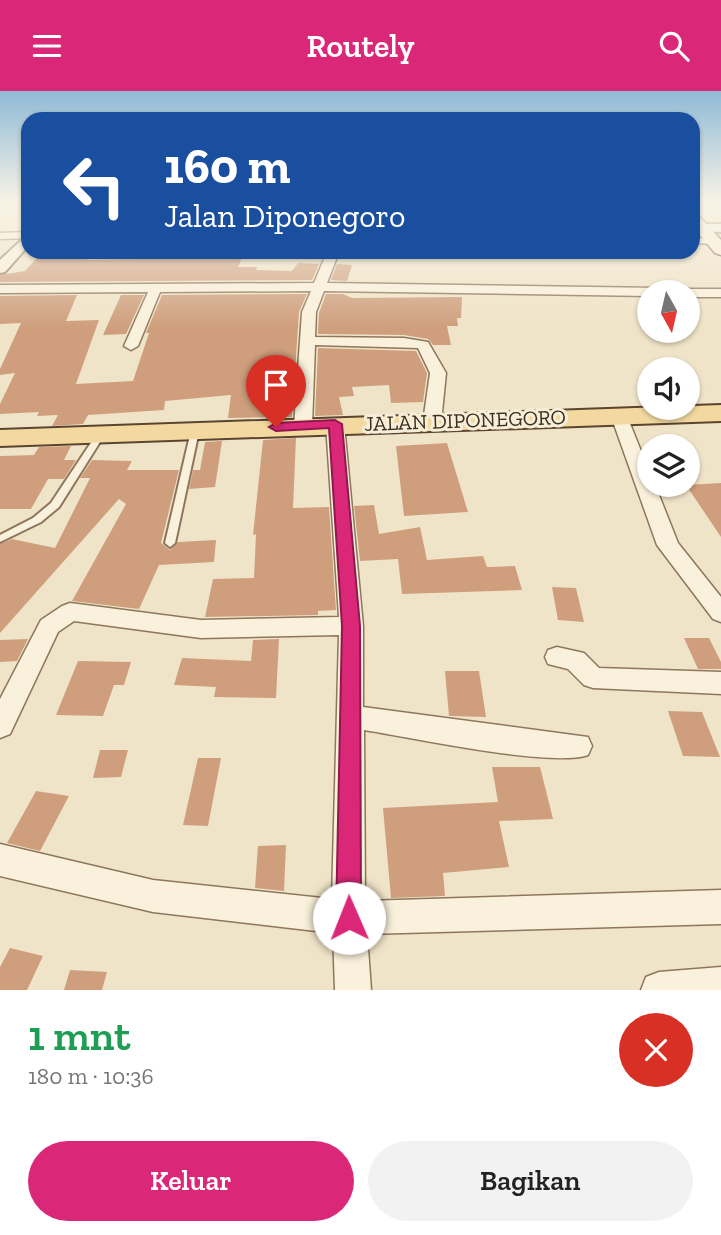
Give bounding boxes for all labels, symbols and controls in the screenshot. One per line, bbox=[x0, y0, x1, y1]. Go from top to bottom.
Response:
icon: menu bbox=[28, 27, 66, 65]
text: Routely bbox=[307, 27, 414, 65]
icon: search bbox=[655, 27, 693, 65]
text: 160 m bbox=[164, 137, 290, 196]
icon: left bbox=[49, 140, 140, 231]
text: Jalan Diponegoro bbox=[164, 197, 405, 235]
north arrow bbox=[637, 280, 700, 343]
map controls bbox=[637, 280, 700, 497]
pin bbox=[246, 355, 306, 427]
button: sound bbox=[637, 357, 700, 420]
icon: arrive bbox=[257, 366, 295, 404]
street label: JALAN DIPONEGORO bbox=[364, 404, 566, 436]
button: layers bbox=[637, 434, 700, 497]
position arrow bbox=[312, 881, 386, 955]
text: 1 mnt bbox=[28, 1010, 131, 1061]
button: close bbox=[619, 1013, 693, 1087]
text: 180 m · 10:36 bbox=[28, 1062, 154, 1090]
button: Keluar bbox=[28, 1141, 354, 1221]
button: Bagikan bbox=[368, 1141, 693, 1221]

